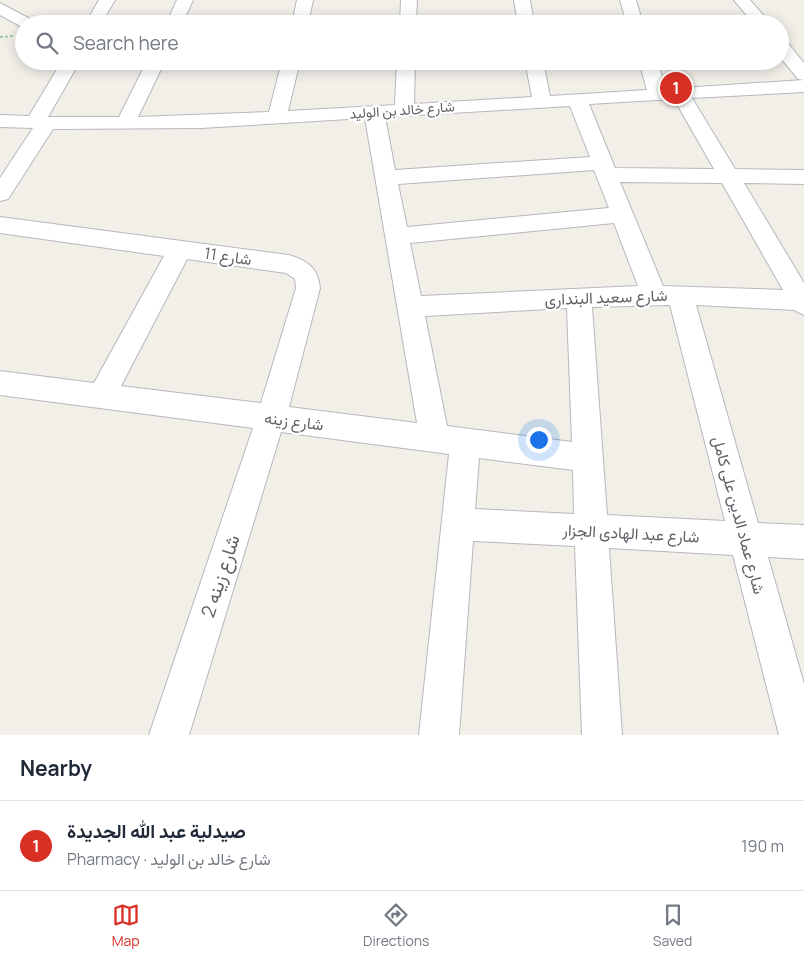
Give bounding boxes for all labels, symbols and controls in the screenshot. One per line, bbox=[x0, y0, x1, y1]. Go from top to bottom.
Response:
search box bbox=[15, 15, 789, 70]
icon: search bbox=[33, 29, 61, 57]
text: Search here bbox=[73, 30, 179, 56]
pin: 1 bbox=[660, 69, 692, 107]
street label: شارع خالد بن الوليد bbox=[349, 96, 455, 125]
street label: شارع 11 bbox=[203, 242, 253, 271]
street label: شارع سعيد البندارى bbox=[544, 284, 668, 311]
street label: شارع زينه bbox=[263, 406, 325, 437]
your location bbox=[526, 427, 552, 453]
street label: شارع عماد الدين على كامل bbox=[706, 434, 771, 597]
street label: شارع عبد الهادى الجزار bbox=[561, 518, 700, 549]
street label: شارع زينه 2 bbox=[194, 531, 246, 621]
text: Nearby bbox=[20, 754, 92, 782]
text: صيدلية عبد الله الجديدة bbox=[67, 818, 246, 844]
text: 1 bbox=[32, 835, 40, 857]
text: 190 m bbox=[741, 835, 784, 857]
text: Pharmacy · شارع خالد بن الوليد bbox=[67, 848, 271, 870]
tab: Map bbox=[112, 901, 140, 950]
tab: Directions bbox=[363, 901, 429, 950]
tab: Saved bbox=[653, 901, 692, 950]

